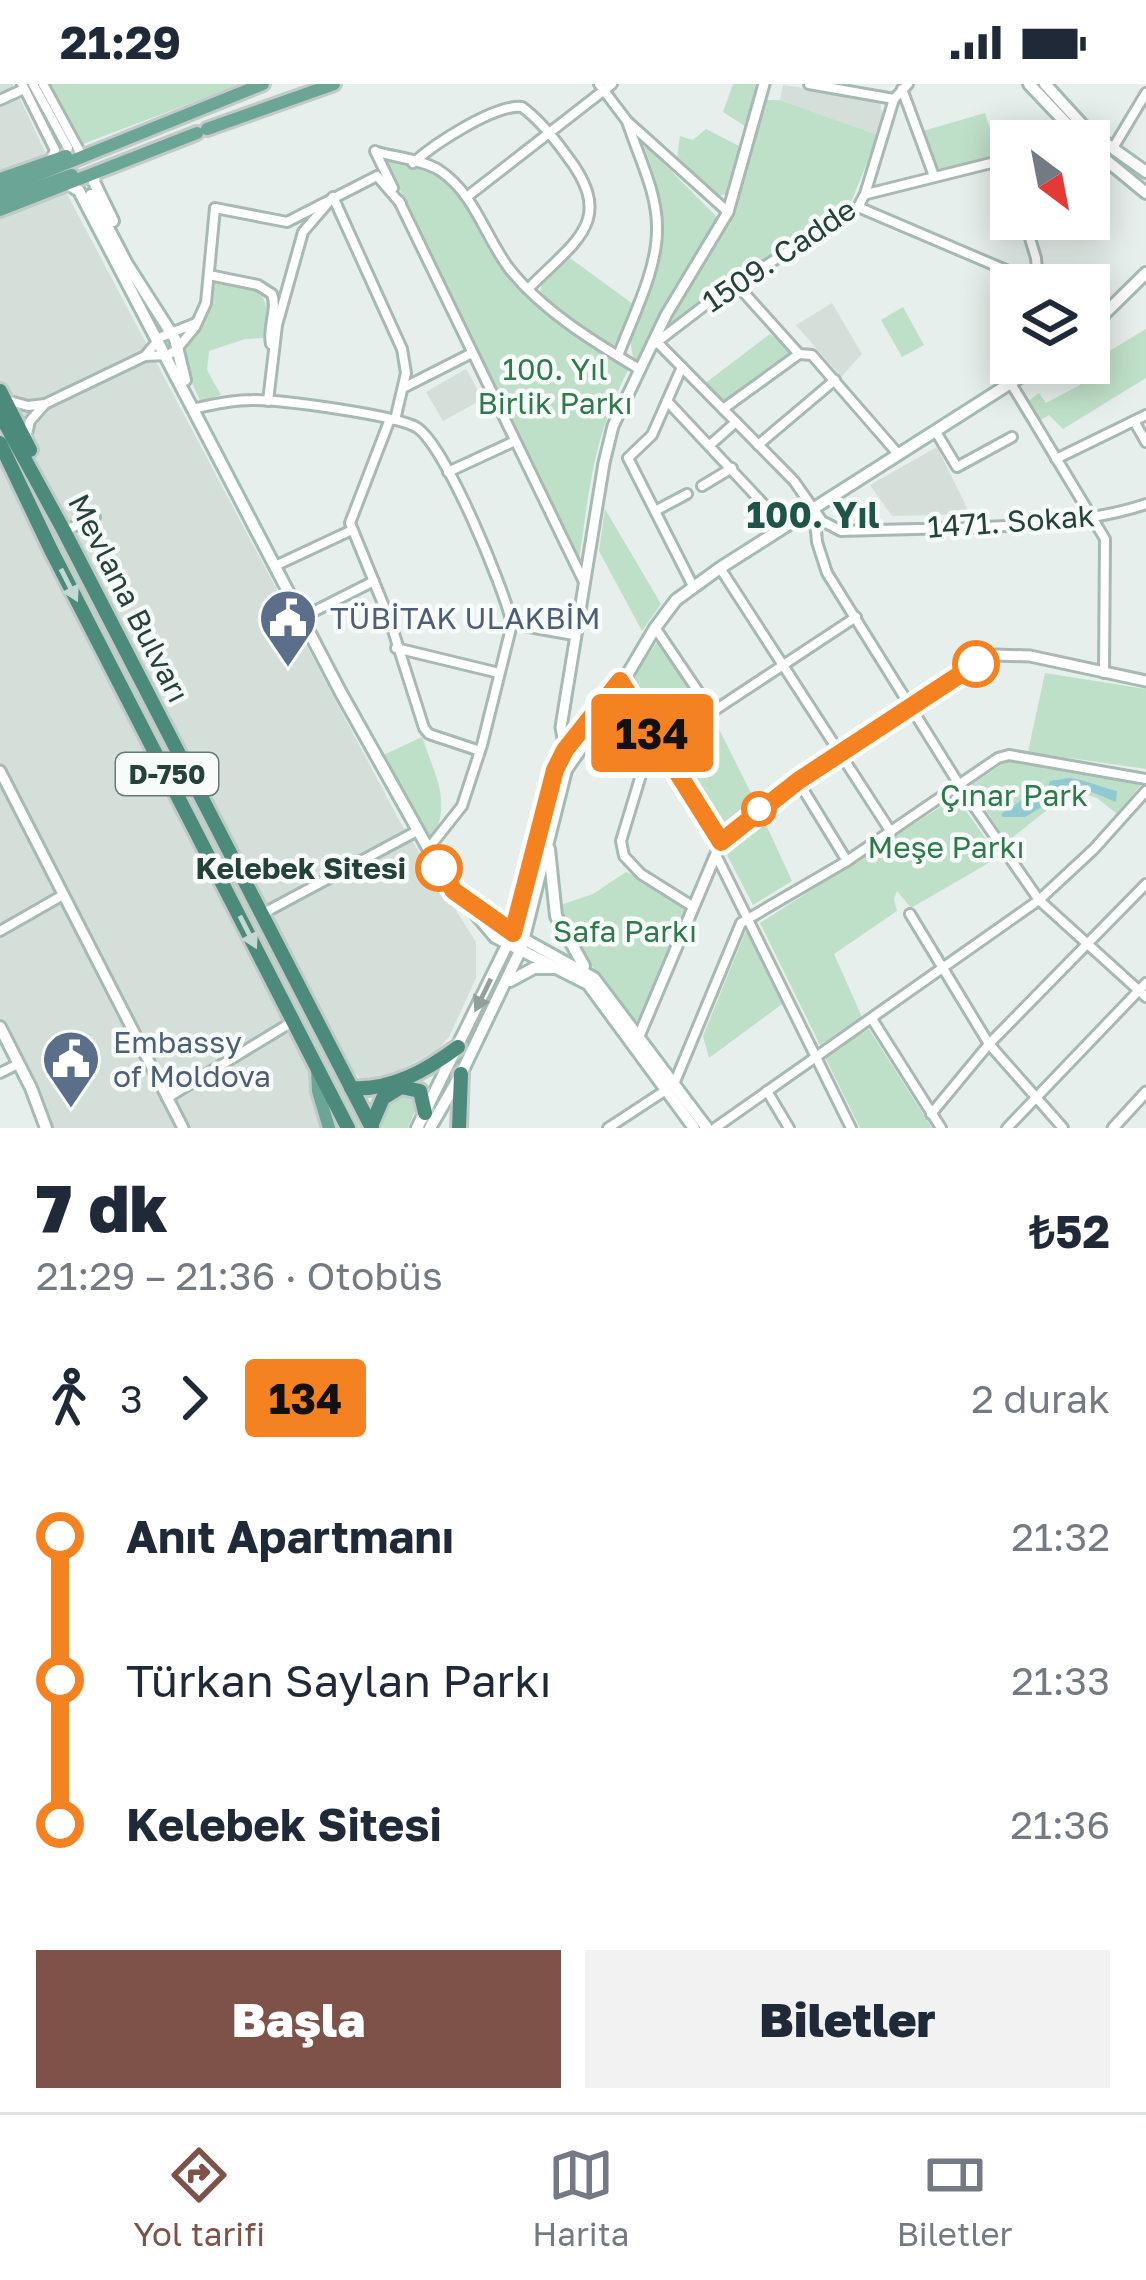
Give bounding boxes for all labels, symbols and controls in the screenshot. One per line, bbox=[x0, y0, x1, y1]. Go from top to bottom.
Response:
text: 21:29 bbox=[60, 15, 181, 69]
north arrow bbox=[990, 120, 1110, 240]
map controls bbox=[990, 120, 1110, 384]
street label: 1509. Cadde bbox=[696, 191, 862, 319]
button: layers bbox=[990, 264, 1110, 384]
park label: 100. Yıl Birlik Parkı bbox=[478, 351, 632, 421]
street label: Mevlana Bulvarı bbox=[61, 488, 197, 708]
district label: 100. Yıl bbox=[747, 493, 879, 536]
street label: 1471. Sokak bbox=[926, 497, 1096, 545]
one-way arrow bbox=[58, 568, 78, 603]
public building icon: TÜBİTAK ULAKBİM bbox=[257, 587, 319, 669]
place label: TÜBİTAK ULAKBİM bbox=[330, 600, 601, 636]
unlabelled marker bbox=[954, 642, 998, 686]
line badge: 134 bbox=[583, 694, 721, 772]
text: 134 bbox=[615, 708, 689, 758]
road number: D-750 bbox=[116, 753, 218, 795]
park label: Çınar Park bbox=[940, 777, 1088, 813]
unlabelled marker bbox=[743, 793, 775, 825]
park label: Meşe Parkı bbox=[868, 829, 1025, 865]
marker: Kelebek Sitesi bbox=[417, 846, 461, 890]
place label: Kelebek Sitesi bbox=[195, 850, 406, 886]
park label: Safa Parkı bbox=[553, 913, 697, 949]
one-way arrow bbox=[237, 915, 257, 949]
one-way arrow bbox=[473, 978, 493, 1013]
place label: Embassy of Moldova bbox=[113, 1024, 271, 1094]
public building icon: Embassy of Moldova bbox=[40, 1028, 102, 1110]
text: 7 dk bbox=[36, 1167, 168, 1247]
text: ₺52 bbox=[1029, 1204, 1110, 1258]
text: 21:29 – 21:36 · Otobüs bbox=[36, 1252, 443, 1299]
icon: walk bbox=[36, 1365, 102, 1431]
icon: forward bbox=[161, 1365, 227, 1431]
text: 134 bbox=[269, 1373, 342, 1423]
text: 3 bbox=[120, 1375, 143, 1422]
text: 2 durak bbox=[971, 1375, 1110, 1422]
text: Anıt Apartmanı bbox=[126, 1509, 454, 1563]
text: 21:32 bbox=[1011, 1513, 1110, 1560]
text: Türkan Saylan Parkı bbox=[126, 1653, 552, 1707]
text: 21:33 bbox=[1011, 1657, 1110, 1704]
text: Kelebek Sitesi bbox=[126, 1797, 442, 1851]
text: 21:36 bbox=[1010, 1801, 1110, 1848]
button: Başla bbox=[36, 1950, 561, 2088]
button: Biletler bbox=[585, 1950, 1110, 2088]
tab: Yol tarifi bbox=[134, 2142, 265, 2253]
tab: Harita bbox=[532, 2142, 630, 2253]
tab: Biletler bbox=[897, 2142, 1012, 2253]

